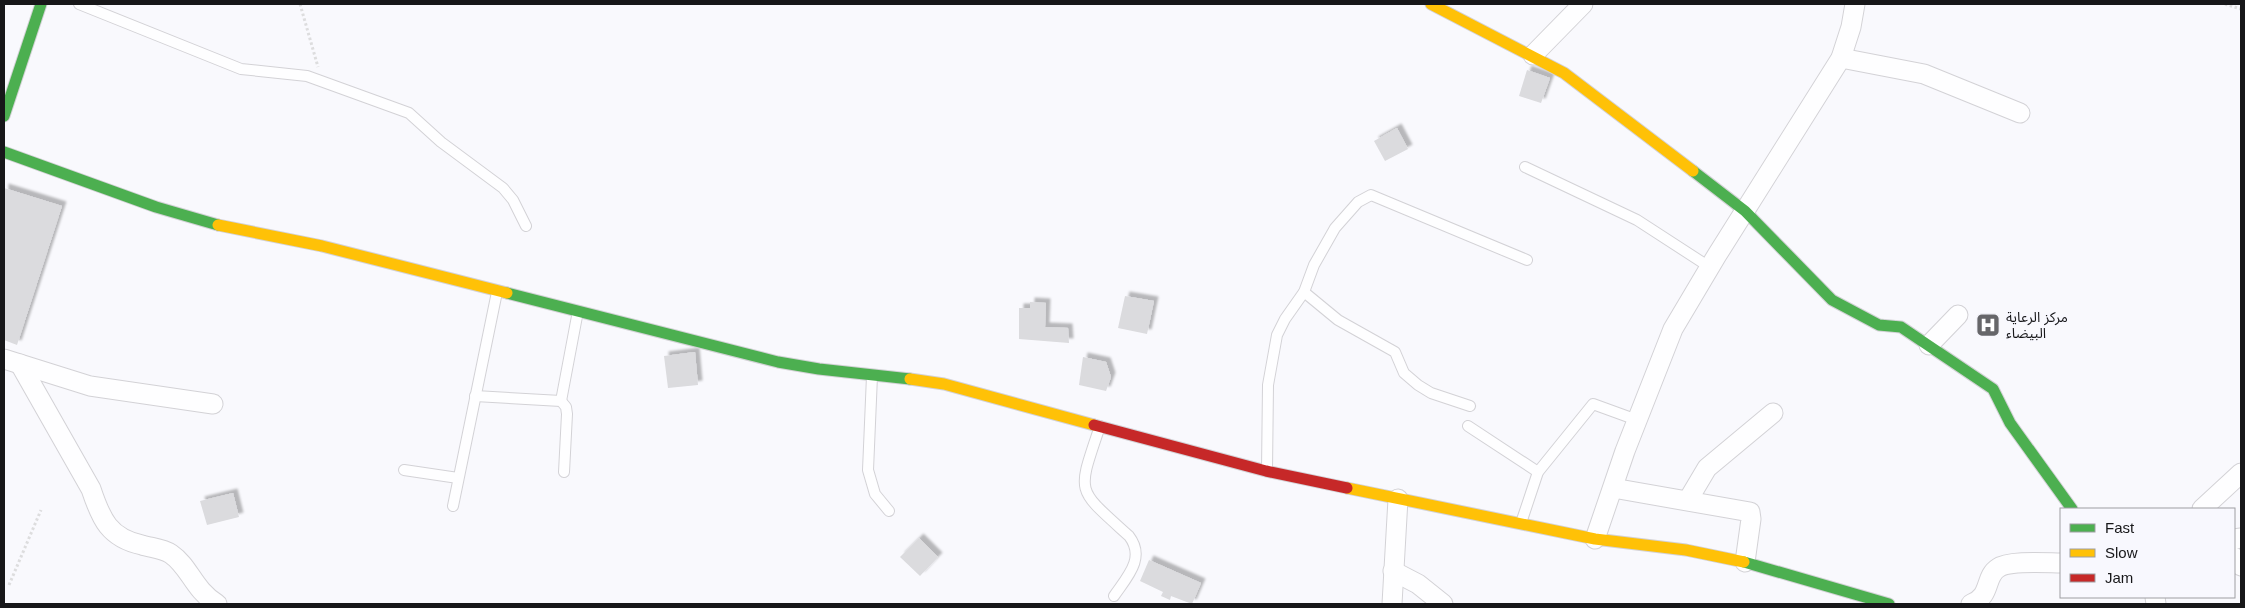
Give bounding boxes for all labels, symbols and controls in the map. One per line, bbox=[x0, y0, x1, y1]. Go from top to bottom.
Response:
place label: مركز الرعاية البيضاء bbox=[2006, 309, 2068, 341]
hospital icon: مركز الرعاية البيضاء bbox=[1975, 312, 2001, 338]
legend bbox=[2060, 508, 2235, 598]
text: Fast bbox=[2105, 519, 2135, 536]
text: Slow bbox=[2105, 544, 2138, 561]
text: Jam bbox=[2105, 569, 2133, 586]

